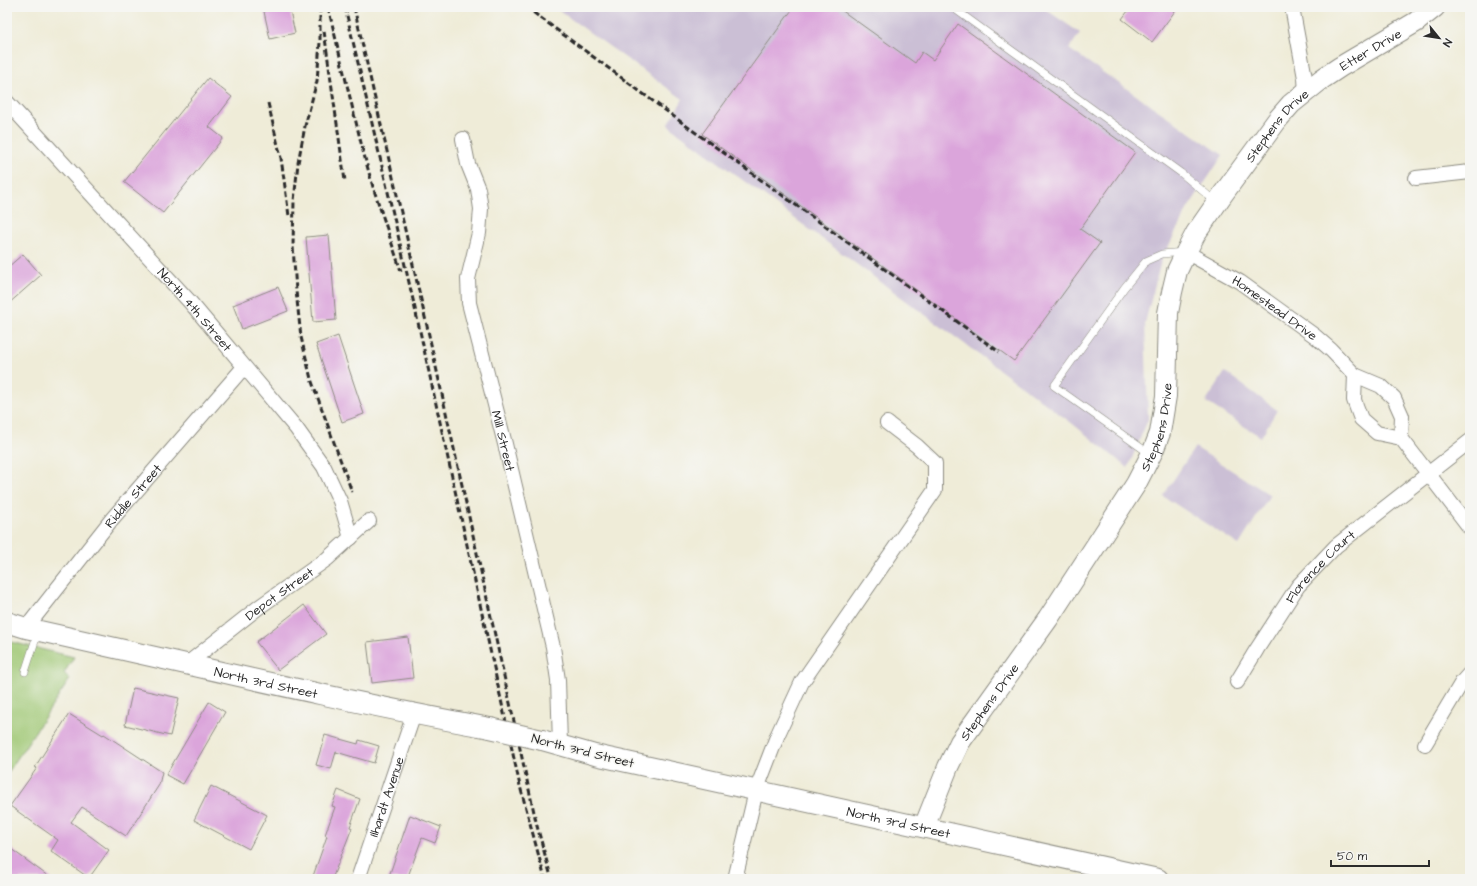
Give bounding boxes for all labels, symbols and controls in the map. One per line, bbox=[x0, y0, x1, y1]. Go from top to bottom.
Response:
north arrow bbox=[1419, 18, 1459, 58]
street label: Etter Drive bbox=[1336, 25, 1405, 75]
text: N bbox=[1439, 36, 1455, 50]
street label: Stephens Drive bbox=[1241, 85, 1313, 166]
street label: North 4th Street bbox=[153, 264, 236, 356]
street label: Homestead Drive bbox=[1229, 271, 1321, 345]
street label: Stephens Drive bbox=[1136, 383, 1176, 475]
street label: Mill Street bbox=[487, 408, 519, 474]
street label: Riddle Street bbox=[101, 460, 166, 532]
street label: Florence Court bbox=[1281, 526, 1360, 607]
street label: Depot Street bbox=[241, 563, 318, 625]
street label: Stephens Drive bbox=[956, 660, 1024, 744]
street label: North 3rd Street bbox=[212, 663, 320, 703]
street label: North 3rd Street bbox=[529, 730, 637, 773]
street label: Ilhardt Avenue bbox=[365, 754, 409, 839]
street label: North 3rd Street bbox=[845, 803, 953, 843]
scale bar bbox=[1331, 842, 1429, 868]
text: 50 m bbox=[1337, 848, 1368, 865]

